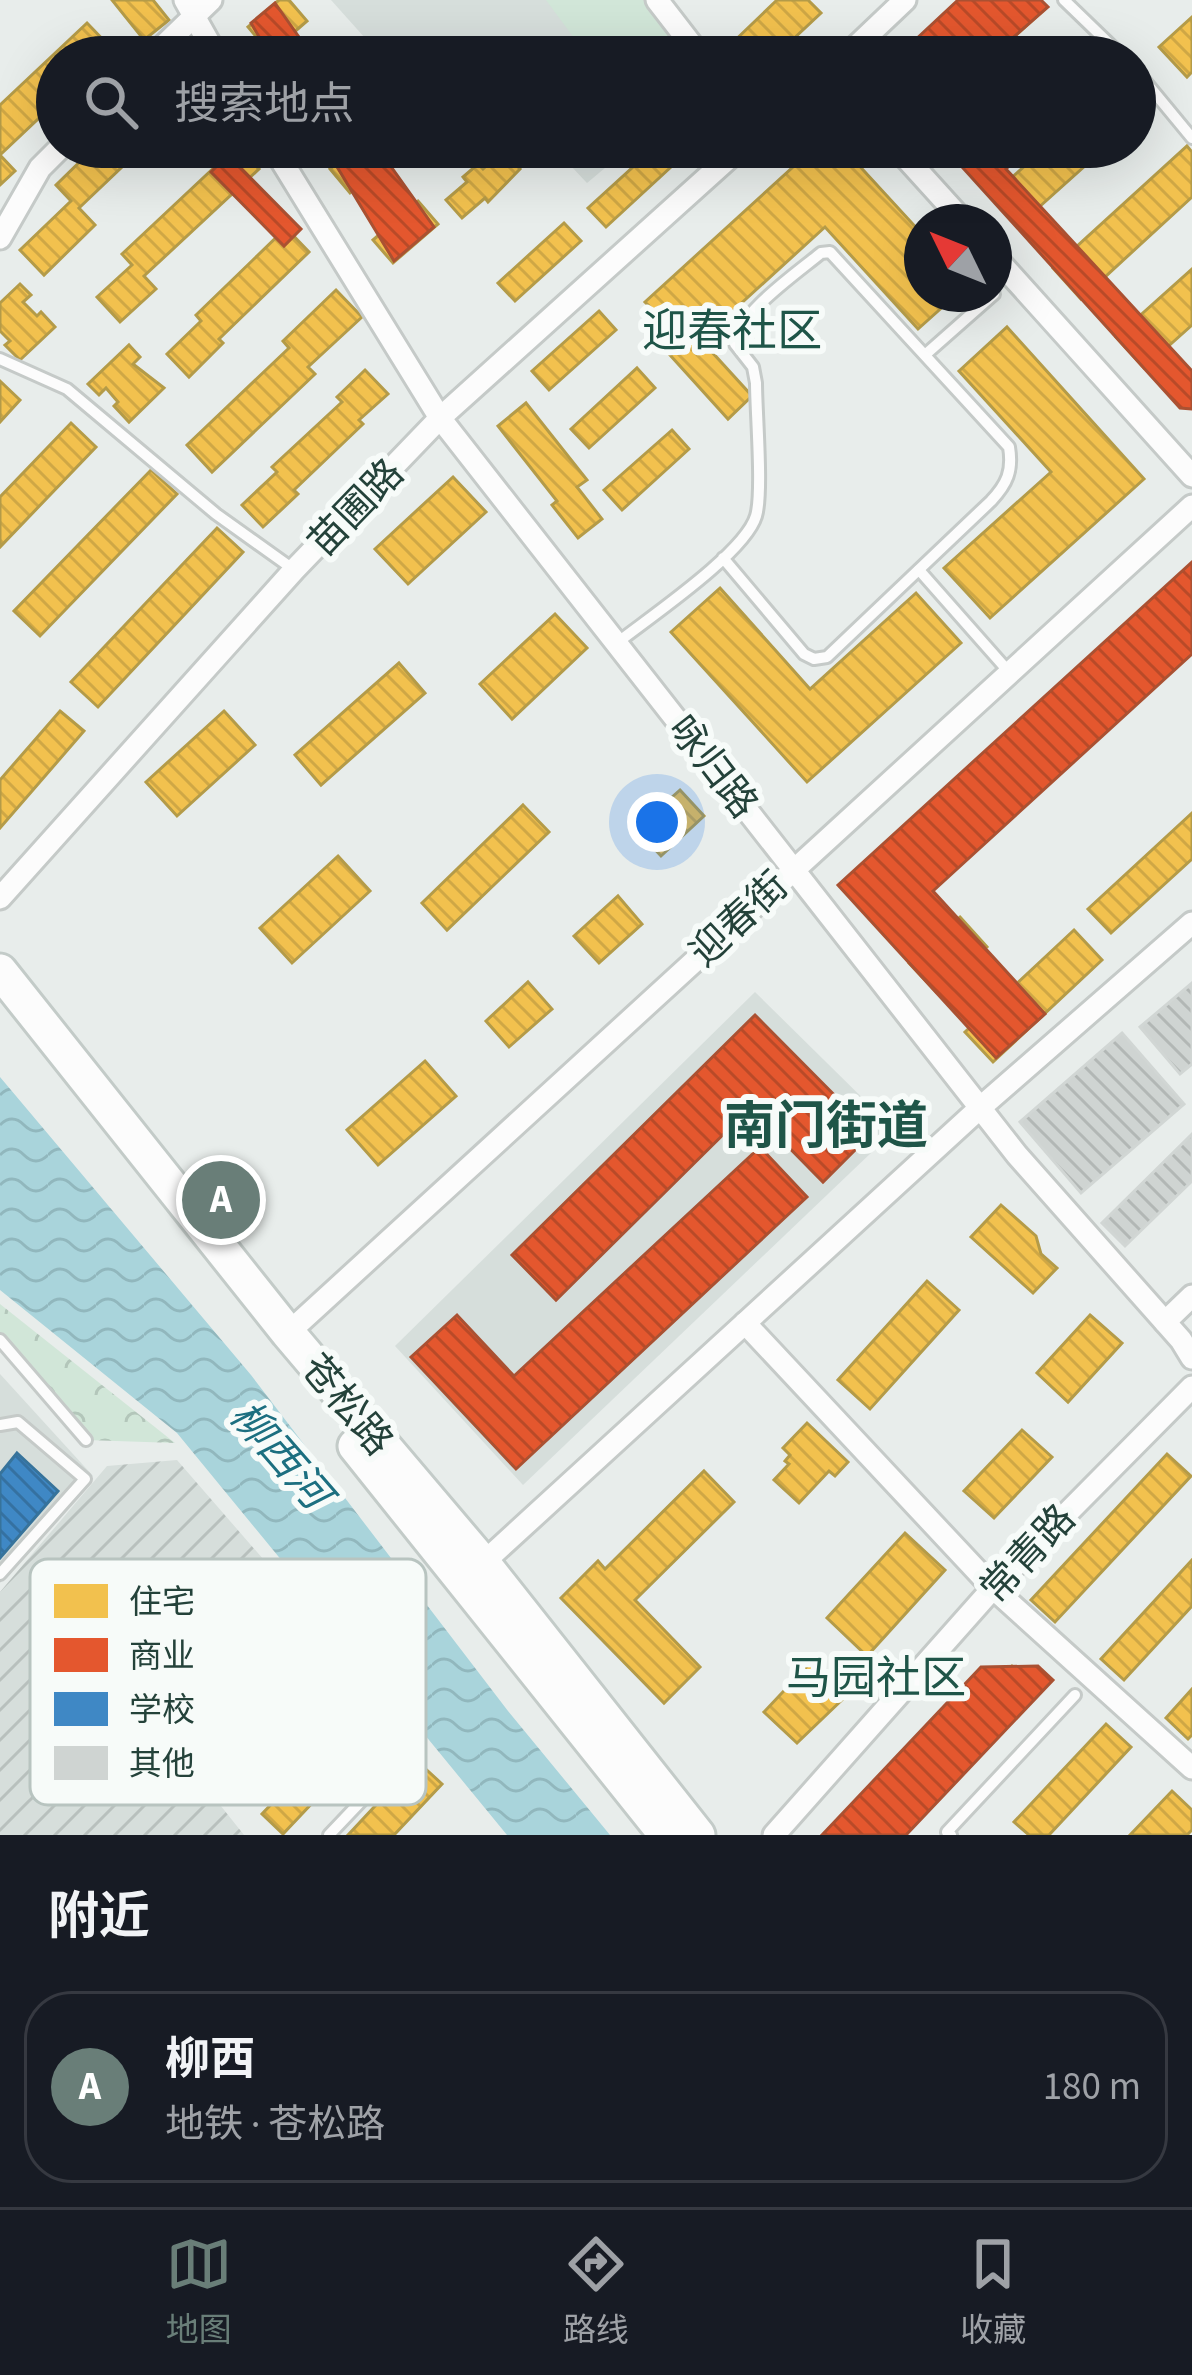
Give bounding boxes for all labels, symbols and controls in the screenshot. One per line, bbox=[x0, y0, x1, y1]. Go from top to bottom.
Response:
search box bbox=[36, 36, 1156, 168]
icon: search bbox=[78, 69, 144, 135]
text: 搜索地点 bbox=[174, 73, 354, 137]
north arrow bbox=[904, 204, 1012, 312]
district label: 迎春社区 bbox=[642, 300, 822, 364]
street label: 苗圃路 bbox=[296, 447, 417, 570]
street label: 咏归路 bbox=[654, 704, 771, 831]
your location bbox=[627, 792, 687, 852]
street label: 迎春街 bbox=[677, 859, 801, 980]
district label: 南门街道 bbox=[724, 1091, 928, 1163]
pin: A bbox=[182, 1155, 260, 1245]
street label: 苍松路 bbox=[287, 1342, 406, 1468]
water label: 柳西河 bbox=[216, 1388, 348, 1528]
street label: 常青路 bbox=[968, 1492, 1089, 1616]
legend bbox=[30, 1559, 426, 1805]
text: 住宅 bbox=[129, 1579, 195, 1626]
text: 商业 bbox=[129, 1633, 195, 1680]
district label: 马园社区 bbox=[786, 1647, 966, 1711]
text: 学校 bbox=[129, 1687, 195, 1734]
text: 其他 bbox=[129, 1741, 195, 1788]
text: 附近 bbox=[48, 1881, 150, 1953]
text: 柳西 bbox=[165, 2028, 255, 2092]
text: A bbox=[79, 2059, 101, 2115]
text: 180 m bbox=[1043, 2059, 1141, 2115]
text: 地铁 · 苍松路 bbox=[165, 2097, 385, 2153]
tab: 地图 bbox=[166, 2231, 232, 2354]
tab: 路线 bbox=[563, 2231, 629, 2354]
tab: 收藏 bbox=[960, 2231, 1026, 2354]

